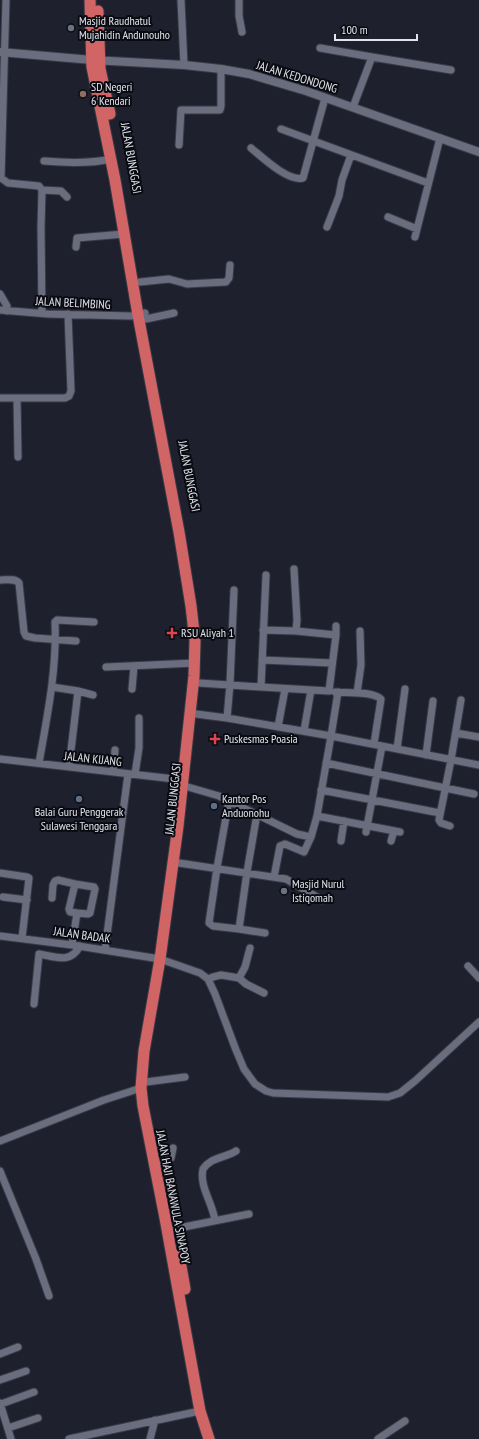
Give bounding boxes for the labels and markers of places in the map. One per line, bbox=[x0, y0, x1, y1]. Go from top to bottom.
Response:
place label: Masjid Raudhatul Mujahidin Andunouho bbox=[79, 13, 170, 42]
marker: Masjid Raudhatul Mujahidin Andunouho bbox=[66, 23, 76, 33]
place label: SD Negeri 6 Kendari bbox=[91, 79, 132, 108]
marker: SD Negeri 6 Kendari bbox=[78, 89, 88, 99]
place label: RSU Aliyah 1 bbox=[181, 625, 234, 640]
marker: RSU Aliyah 1 bbox=[166, 627, 178, 639]
place label: Puskesmas Poasia bbox=[224, 731, 298, 746]
marker: Puskesmas Poasia bbox=[209, 733, 221, 745]
place label: Kantor Pos Anduonohu bbox=[222, 791, 269, 820]
marker: Balai Guru Penggerak Sulawesi Tenggara bbox=[74, 794, 84, 804]
marker: Kantor Pos Anduonohu bbox=[209, 801, 219, 811]
place label: Balai Guru Penggerak Sulawesi Tenggara bbox=[35, 804, 124, 833]
place label: Masjid Nurul Istiqomah bbox=[292, 876, 345, 905]
marker: Masjid Nurul Istiqomah bbox=[279, 886, 289, 896]

